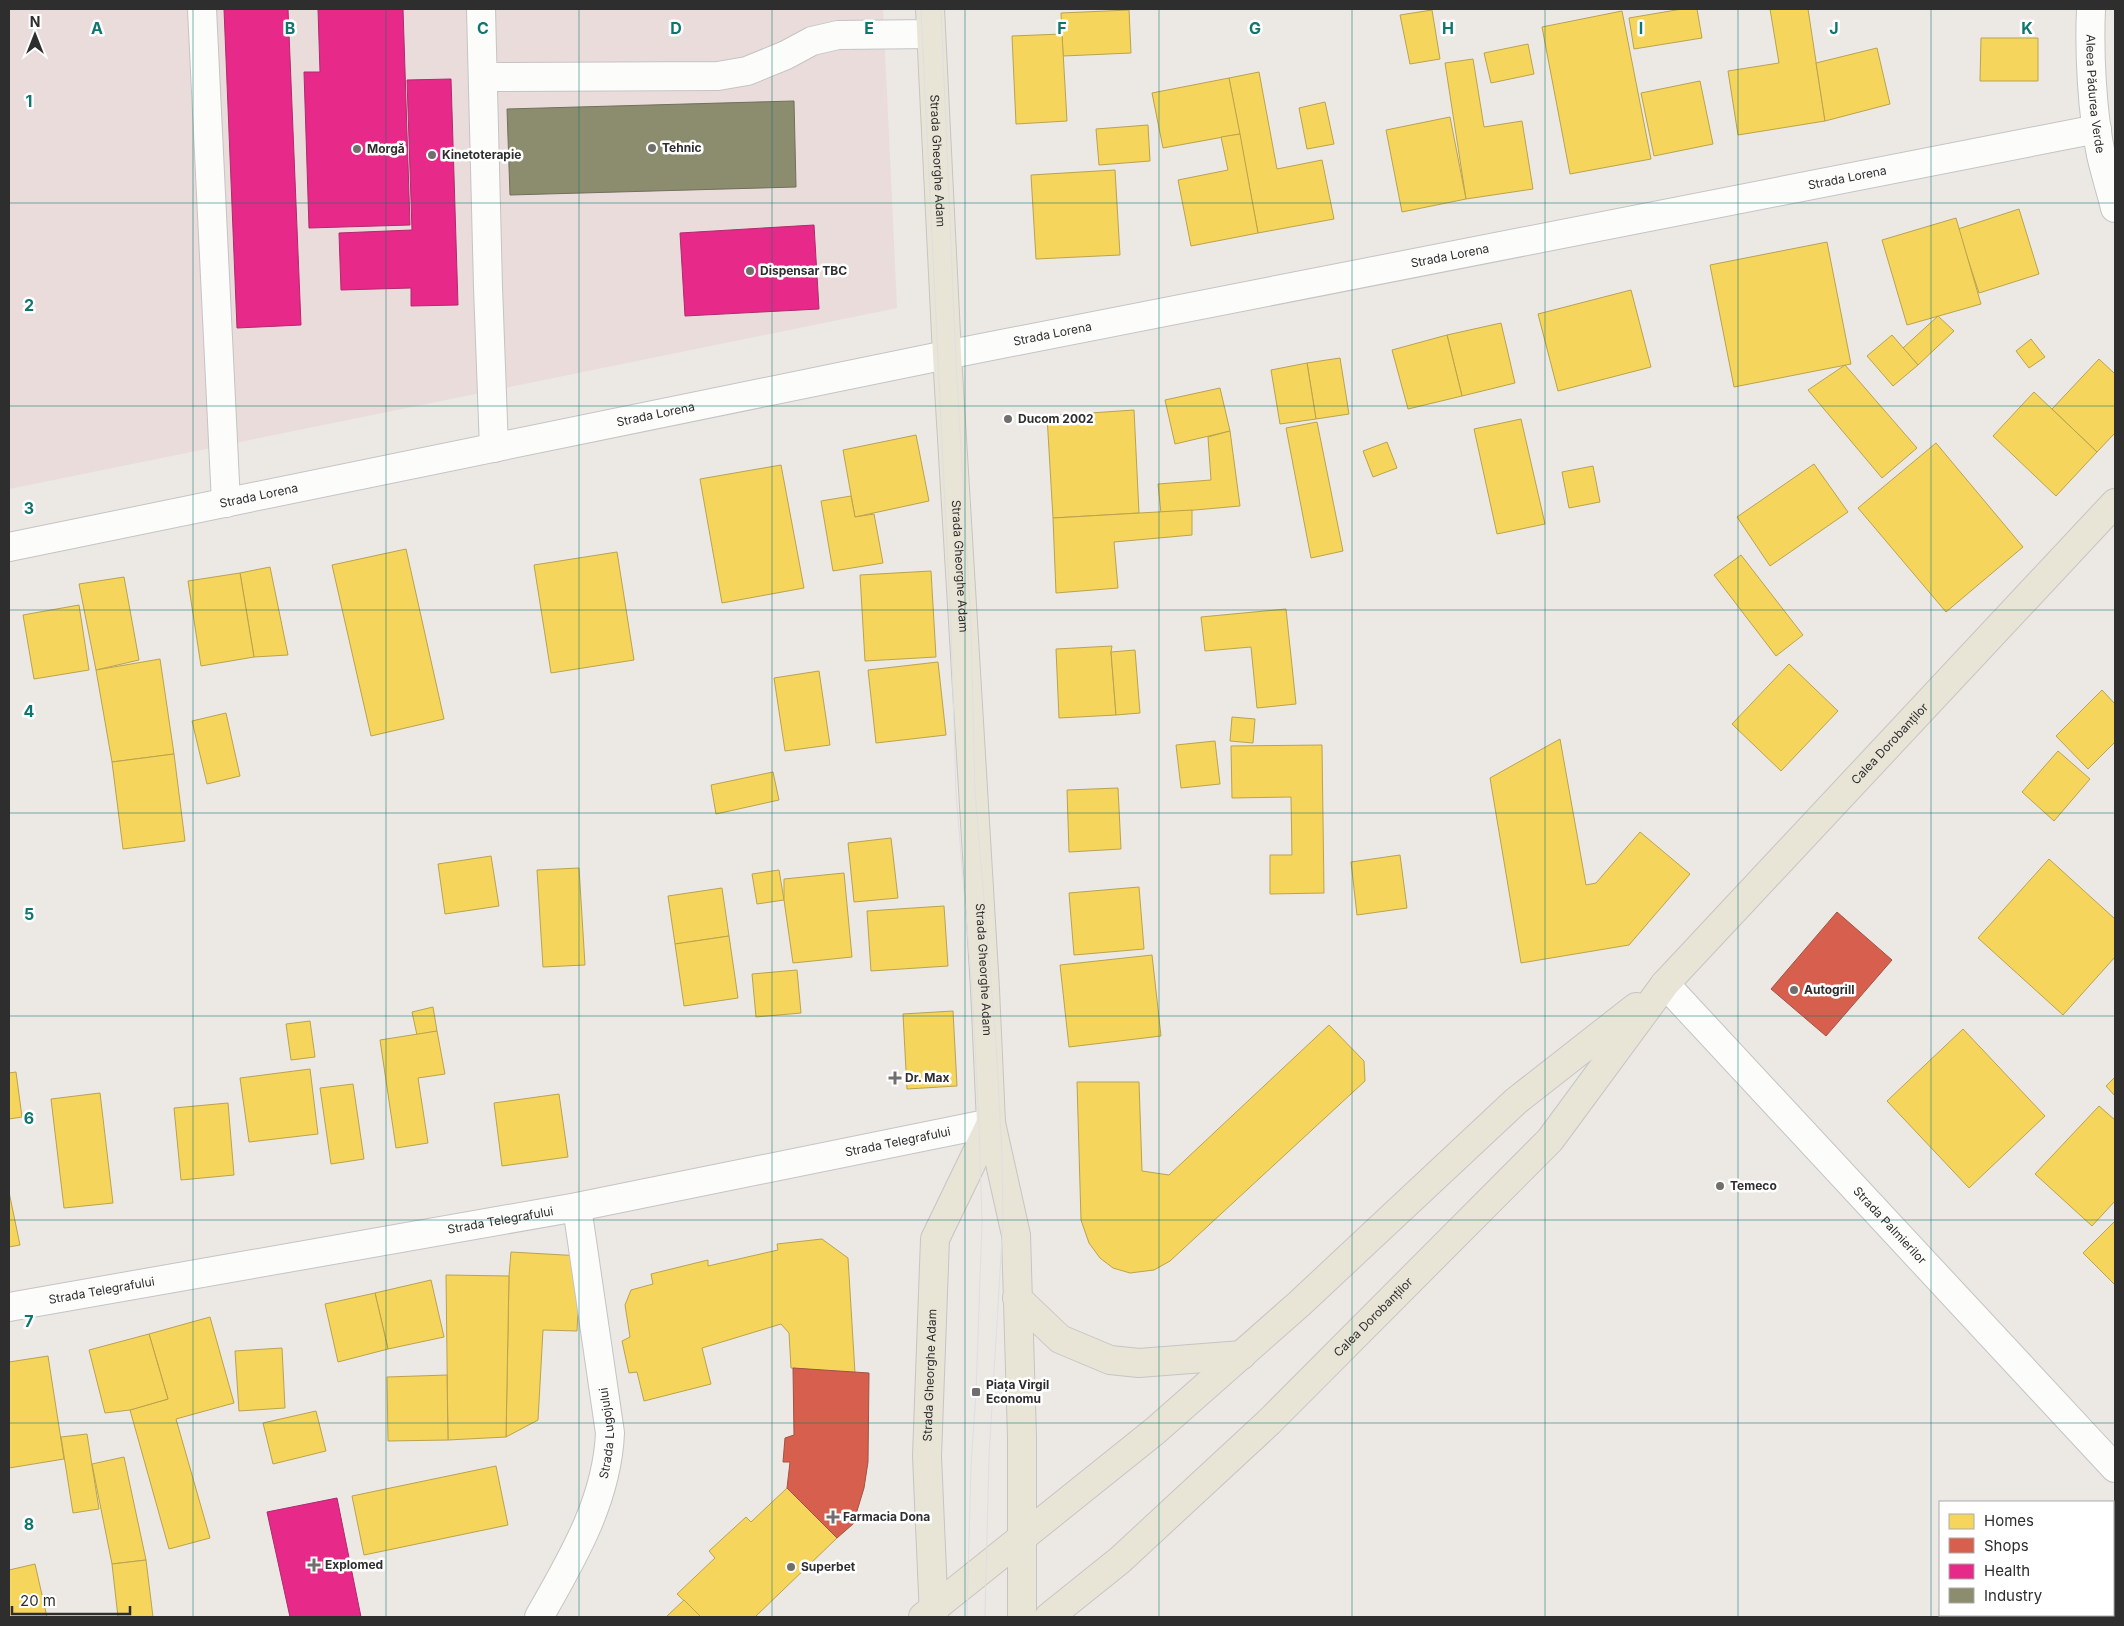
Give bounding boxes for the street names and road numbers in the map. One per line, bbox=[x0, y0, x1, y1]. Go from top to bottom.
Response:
street label: Aleea Pădurea Verde bbox=[2083, 34, 2108, 154]
street label: Strada Gheorghe Adam bbox=[927, 94, 949, 227]
street label: Strada Lorena bbox=[1807, 163, 1888, 193]
street label: Strada Lorena bbox=[1409, 241, 1490, 271]
street label: Strada Lorena bbox=[1012, 319, 1093, 349]
street label: Strada Lorena bbox=[615, 399, 696, 429]
street label: Strada Lorena bbox=[218, 480, 299, 511]
street label: Strada Gheorghe Adam bbox=[949, 499, 972, 633]
street label: Calea Dorobanților bbox=[1848, 699, 1931, 787]
street label: Strada Gheorghe Adam bbox=[973, 903, 995, 1036]
street label: Strada Telegrafului bbox=[844, 1123, 952, 1159]
street label: Strada Palmierilor bbox=[1850, 1183, 1930, 1268]
street label: Strada Telegrafului bbox=[446, 1203, 555, 1237]
street label: Strada Telegrafului bbox=[47, 1274, 156, 1307]
street label: Calea Dorobanților bbox=[1330, 1274, 1416, 1360]
street label: Strada Gheorghe Adam bbox=[920, 1309, 939, 1442]
street label: Strada Lugojului bbox=[595, 1387, 617, 1480]

